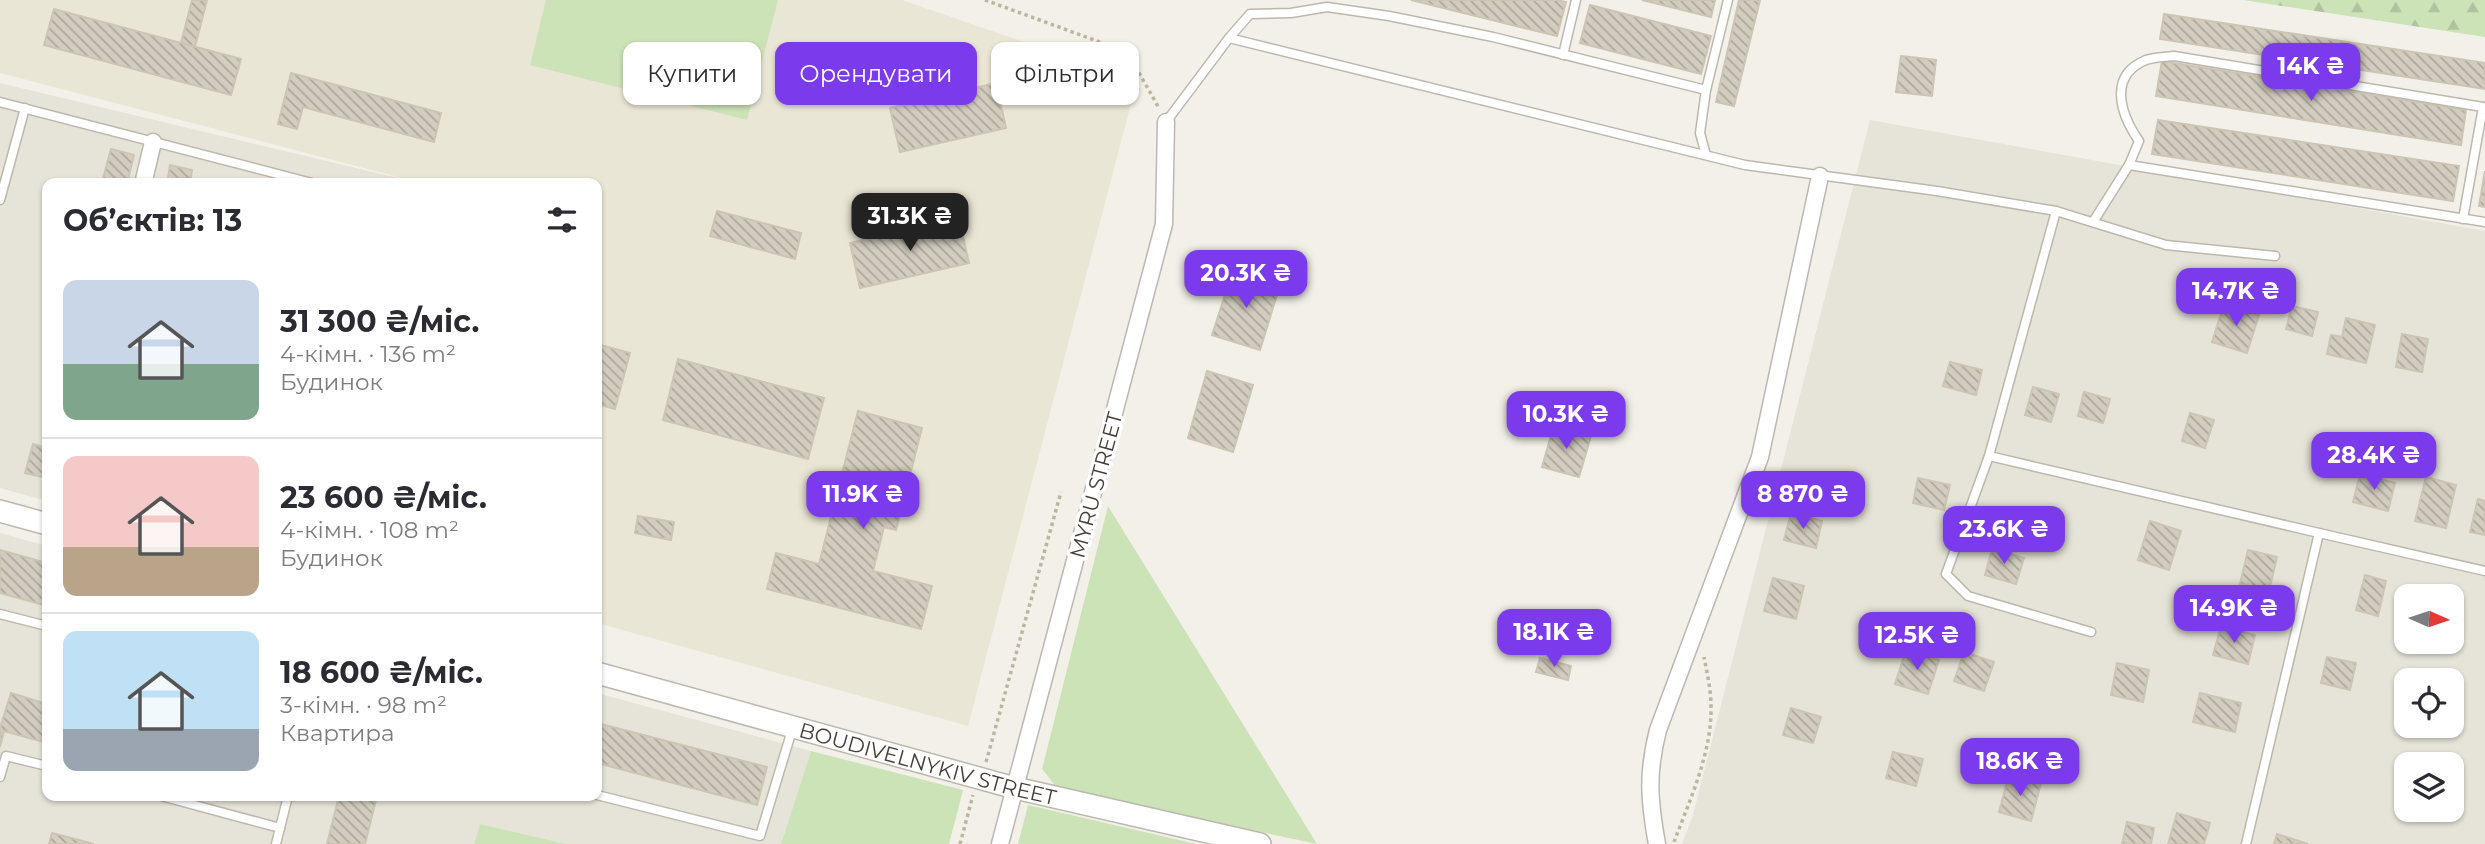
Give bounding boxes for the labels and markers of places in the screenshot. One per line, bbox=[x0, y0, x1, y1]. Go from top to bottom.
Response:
pin: 14K ₴ bbox=[2262, 43, 2360, 103]
pin: 31.3K ₴ bbox=[845, 194, 975, 253]
pin: 20.3K ₴ bbox=[1181, 250, 1311, 310]
pin: 14.7K ₴ bbox=[2171, 268, 2301, 328]
pin: 10.3K ₴ bbox=[1501, 392, 1631, 451]
pin: 28.4K ₴ bbox=[2309, 433, 2439, 492]
pin: 11.9K ₴ bbox=[798, 472, 928, 531]
pin: 8 870 ₴ bbox=[1738, 472, 1868, 531]
pin: 23.6K ₴ bbox=[1939, 506, 2069, 566]
pin: 14.9K ₴ bbox=[2169, 586, 2299, 645]
pin: 18.1K ₴ bbox=[1489, 610, 1619, 669]
pin: 12.5K ₴ bbox=[1852, 612, 1982, 672]
pin: 18.6K ₴ bbox=[1955, 738, 2085, 798]

